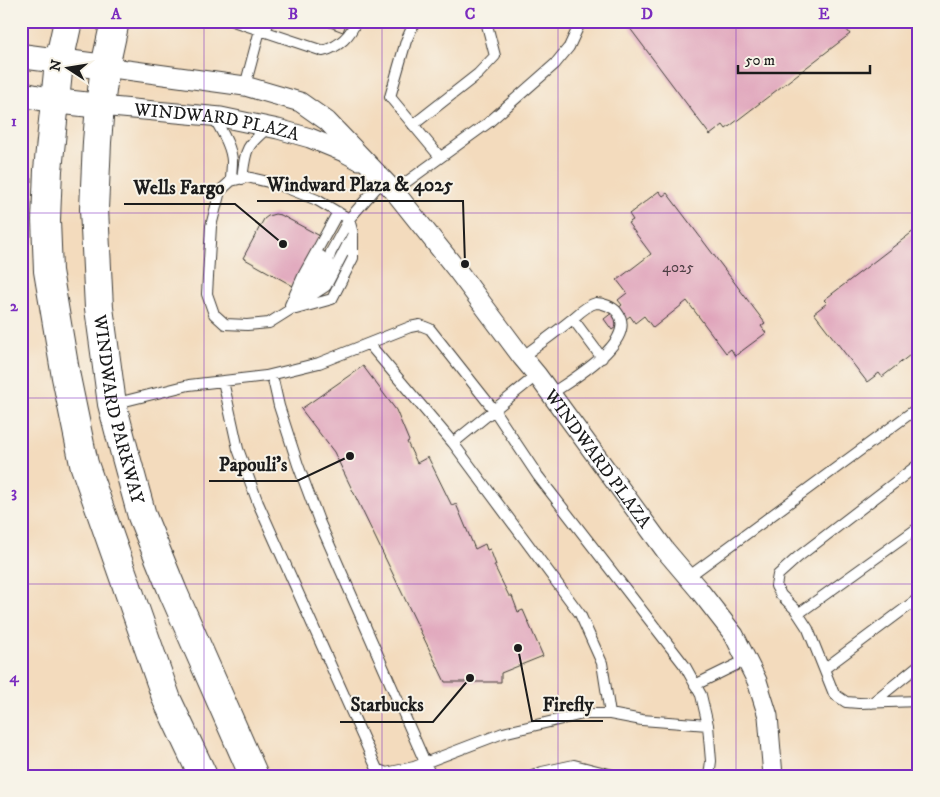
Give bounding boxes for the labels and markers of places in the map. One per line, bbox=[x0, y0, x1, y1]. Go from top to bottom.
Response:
callout: Windward Plaza & 4025 bbox=[257, 167, 463, 201]
callout: Wells Fargo bbox=[124, 170, 235, 204]
callout: Papouli's bbox=[209, 447, 297, 481]
callout: Firefly bbox=[532, 687, 603, 721]
callout: Starbucks bbox=[340, 688, 433, 722]

